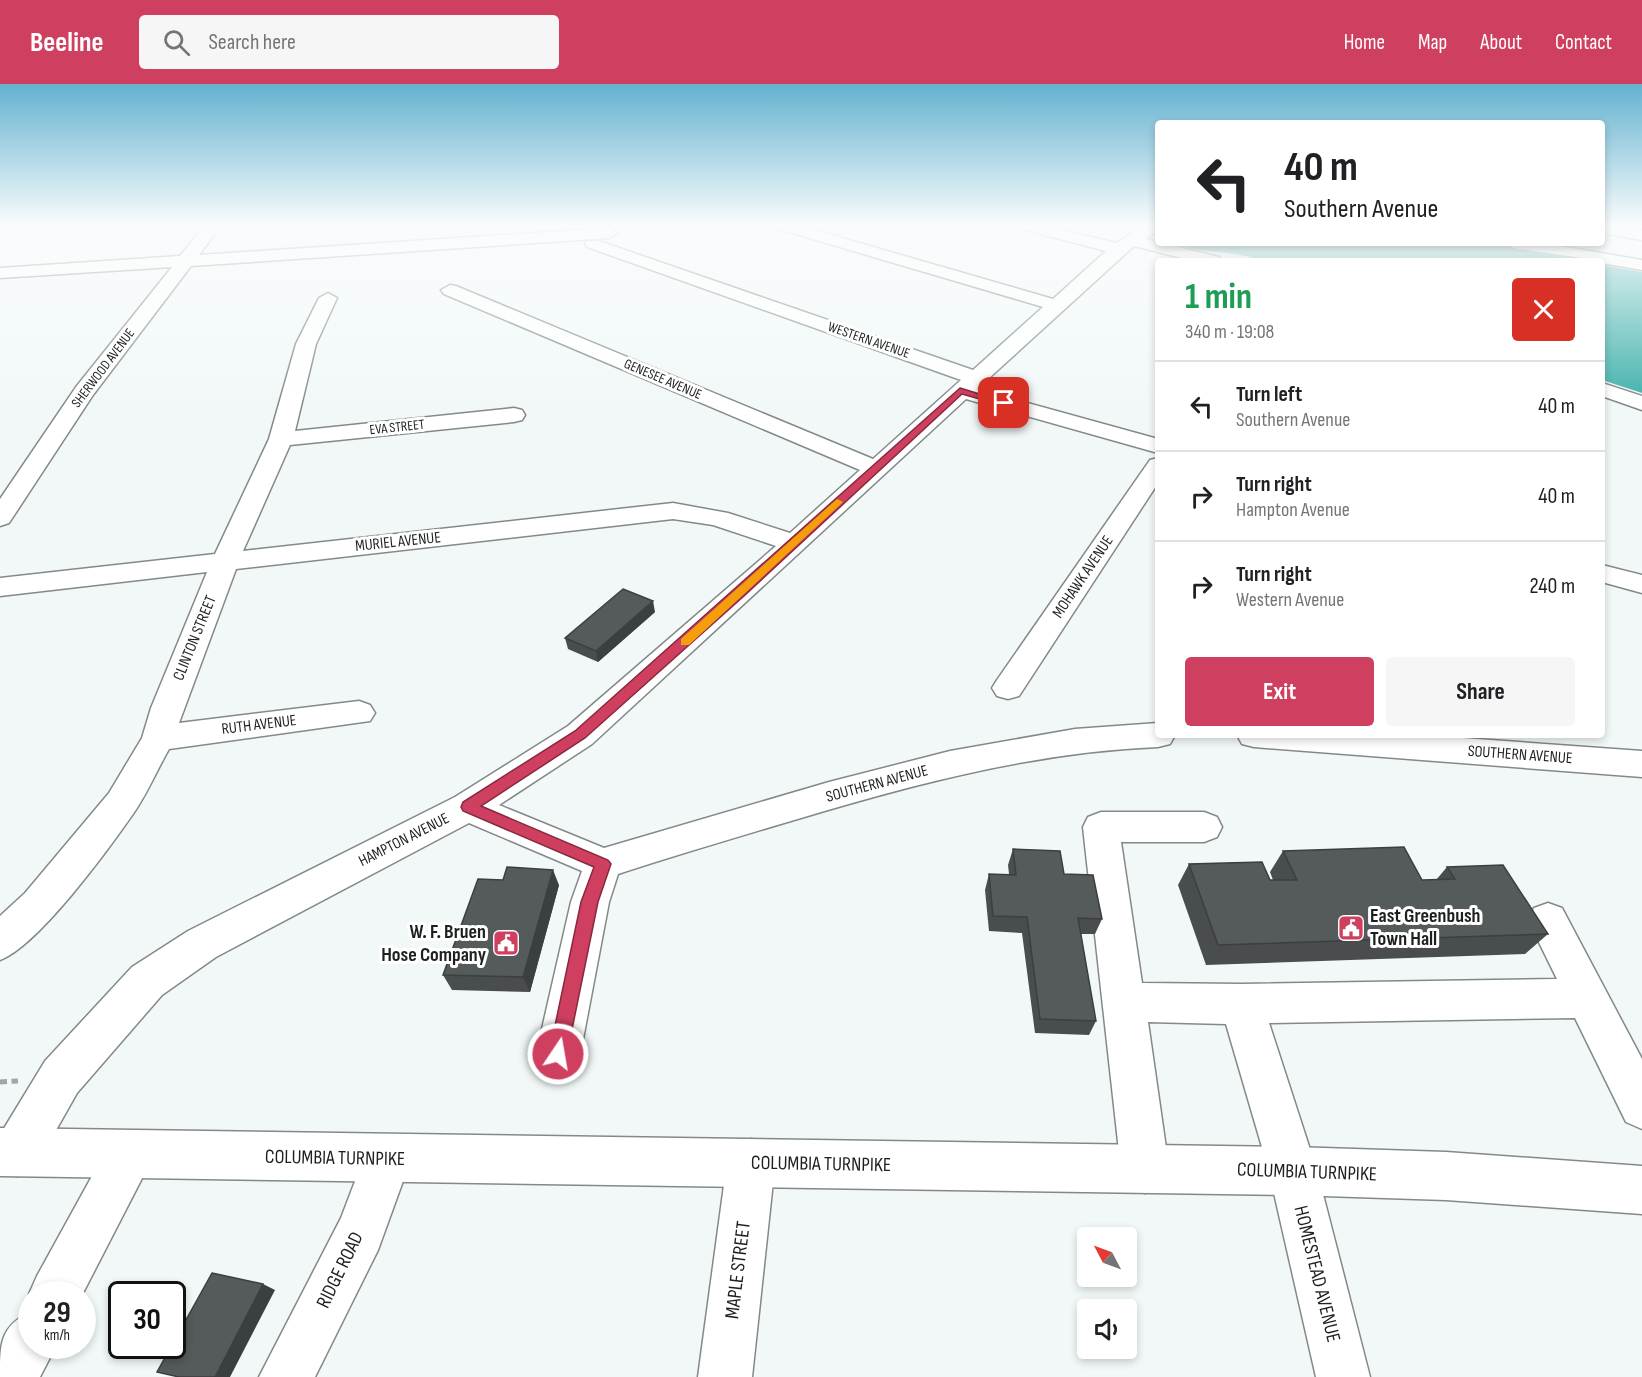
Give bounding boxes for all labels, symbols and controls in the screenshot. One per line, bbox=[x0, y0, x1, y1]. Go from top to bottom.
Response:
search box bbox=[139, 15, 559, 69]
text: Beeline bbox=[30, 26, 103, 59]
icon: search bbox=[160, 26, 193, 59]
text: Search here bbox=[208, 29, 296, 56]
text: Home bbox=[1344, 30, 1385, 55]
text: Map bbox=[1418, 30, 1447, 55]
text: About bbox=[1480, 30, 1522, 55]
text: Contact bbox=[1555, 30, 1612, 55]
text: 40 m bbox=[1284, 142, 1358, 193]
icon: left bbox=[1185, 144, 1263, 222]
text: Southern Avenue bbox=[1284, 193, 1438, 225]
text: 1 min bbox=[1185, 276, 1252, 319]
button: close bbox=[1512, 278, 1575, 341]
street label: WESTERN AVENUE bbox=[826, 318, 912, 362]
text: 340 m · 19:08 bbox=[1185, 320, 1274, 344]
street label: SHERWOOD AVENUE bbox=[68, 325, 138, 411]
street label: GENESEE AVENUE bbox=[622, 355, 705, 403]
pin bbox=[978, 377, 1029, 428]
text: Turn left bbox=[1236, 381, 1302, 408]
icon: arrive bbox=[987, 386, 1020, 419]
icon: left bbox=[1185, 390, 1218, 423]
text: 40 m bbox=[1538, 393, 1575, 420]
text: Southern Avenue bbox=[1236, 408, 1350, 432]
street label: EVA STREET bbox=[369, 416, 426, 438]
text: Turn right bbox=[1236, 471, 1312, 498]
icon: right bbox=[1185, 480, 1218, 513]
text: 40 m bbox=[1538, 483, 1575, 510]
text: Hampton Avenue bbox=[1236, 498, 1350, 522]
street label: MURIEL AVENUE bbox=[354, 528, 442, 556]
street label: MOHAWK AVENUE bbox=[1049, 532, 1117, 622]
text: Turn right bbox=[1236, 561, 1312, 588]
icon: right bbox=[1185, 570, 1218, 603]
text: 240 m bbox=[1529, 573, 1575, 600]
text: Western Avenue bbox=[1236, 588, 1344, 612]
street label: CLINTON STREET bbox=[169, 592, 221, 683]
button: Exit bbox=[1185, 657, 1374, 726]
button: Share bbox=[1386, 657, 1575, 726]
street label: RUTH AVENUE bbox=[221, 711, 297, 739]
street label: SOUTHERN AVENUE bbox=[1467, 742, 1573, 768]
street label: SOUTHERN AVENUE bbox=[824, 761, 930, 807]
street label: HAMPTON AVENUE bbox=[356, 809, 452, 871]
place label: East Greenbush Town Hall bbox=[1370, 904, 1481, 951]
public building icon: East Greenbush Town Hall bbox=[1336, 913, 1366, 943]
place label: W. F. Bruen Hose Company bbox=[381, 920, 487, 967]
public building icon: W. F. Bruen Hose Company bbox=[491, 928, 521, 958]
position arrow bbox=[526, 1022, 590, 1086]
street label: COLUMBIA TURNPIKE bbox=[265, 1145, 405, 1171]
street label: COLUMBIA TURNPIKE bbox=[751, 1151, 891, 1177]
street label: COLUMBIA TURNPIKE bbox=[1237, 1158, 1377, 1186]
street label: HOMESTEAD AVENUE bbox=[1288, 1203, 1346, 1345]
street label: MAPLE STREET bbox=[720, 1220, 756, 1320]
north arrow bbox=[1077, 1227, 1137, 1287]
map controls bbox=[1077, 1227, 1137, 1359]
street label: RIDGE ROAD bbox=[311, 1228, 369, 1312]
speed limit sign: 30 bbox=[108, 1281, 186, 1359]
text: 29 bbox=[43, 1295, 71, 1331]
button: sound bbox=[1077, 1299, 1137, 1359]
text: km/h bbox=[44, 1326, 70, 1345]

